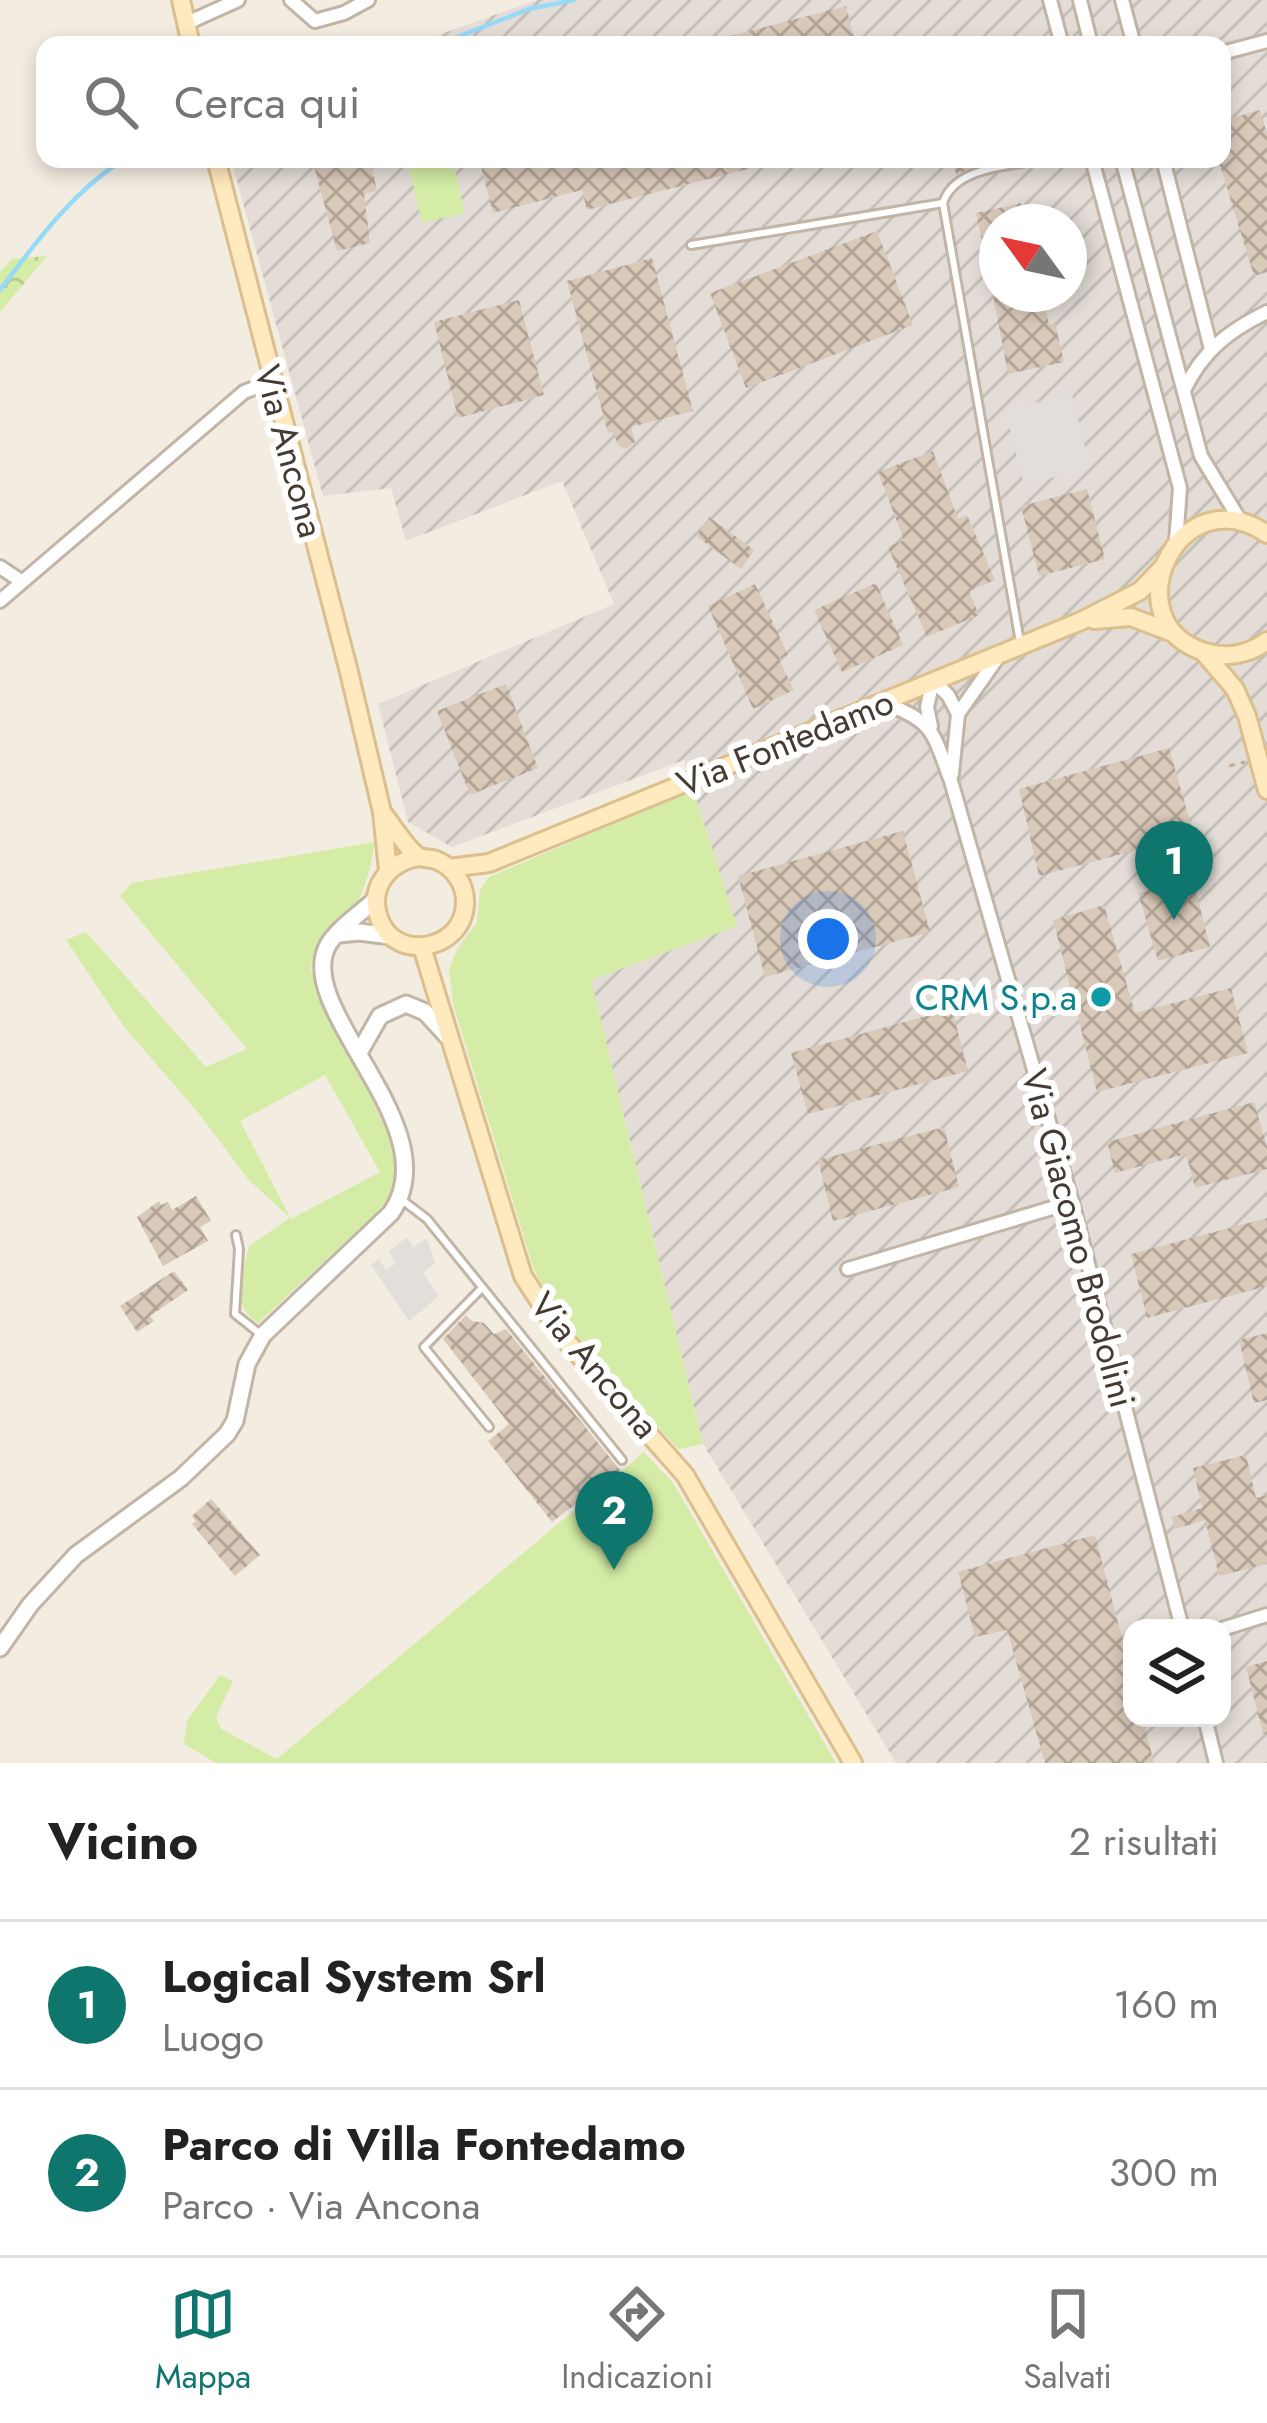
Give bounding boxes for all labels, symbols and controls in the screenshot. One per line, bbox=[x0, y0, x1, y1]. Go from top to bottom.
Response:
search box bbox=[36, 36, 1231, 168]
icon: search bbox=[78, 69, 144, 135]
text: Cerca qui bbox=[174, 70, 360, 135]
north arrow bbox=[979, 204, 1087, 312]
street label: Via Ancona bbox=[242, 359, 338, 543]
street label: Via Fontedamo bbox=[669, 675, 901, 809]
pin: 1 bbox=[1135, 821, 1213, 920]
your location bbox=[798, 909, 858, 969]
place label: CRM S.p.a bbox=[915, 971, 1077, 1023]
marker: CRM S.p.a bbox=[1088, 984, 1114, 1010]
street label: Via Giacomo Brodolini bbox=[1009, 1063, 1149, 1413]
street label: Via Ancona bbox=[518, 1280, 672, 1450]
pin: 2 bbox=[575, 1471, 653, 1570]
map controls bbox=[1123, 1619, 1231, 1727]
button: layers bbox=[1123, 1619, 1231, 1727]
text: Vicino bbox=[48, 1804, 198, 1878]
text: 2 risultati bbox=[1069, 1813, 1219, 1870]
text: Logical System Srl bbox=[162, 1944, 546, 2009]
text: 1 bbox=[77, 1976, 97, 2033]
text: 160 m bbox=[1113, 1976, 1219, 2033]
text: Luogo bbox=[162, 2009, 264, 2066]
text: Parco di Villa Fontedamo bbox=[162, 2112, 686, 2177]
text: 2 bbox=[74, 2144, 100, 2201]
text: 300 m bbox=[1109, 2144, 1219, 2201]
text: Parco · Via Ancona bbox=[162, 2177, 481, 2234]
tab: Mappa bbox=[155, 2281, 251, 2400]
tab: Indicazioni bbox=[561, 2281, 713, 2400]
tab: Salvati bbox=[1023, 2281, 1112, 2400]

